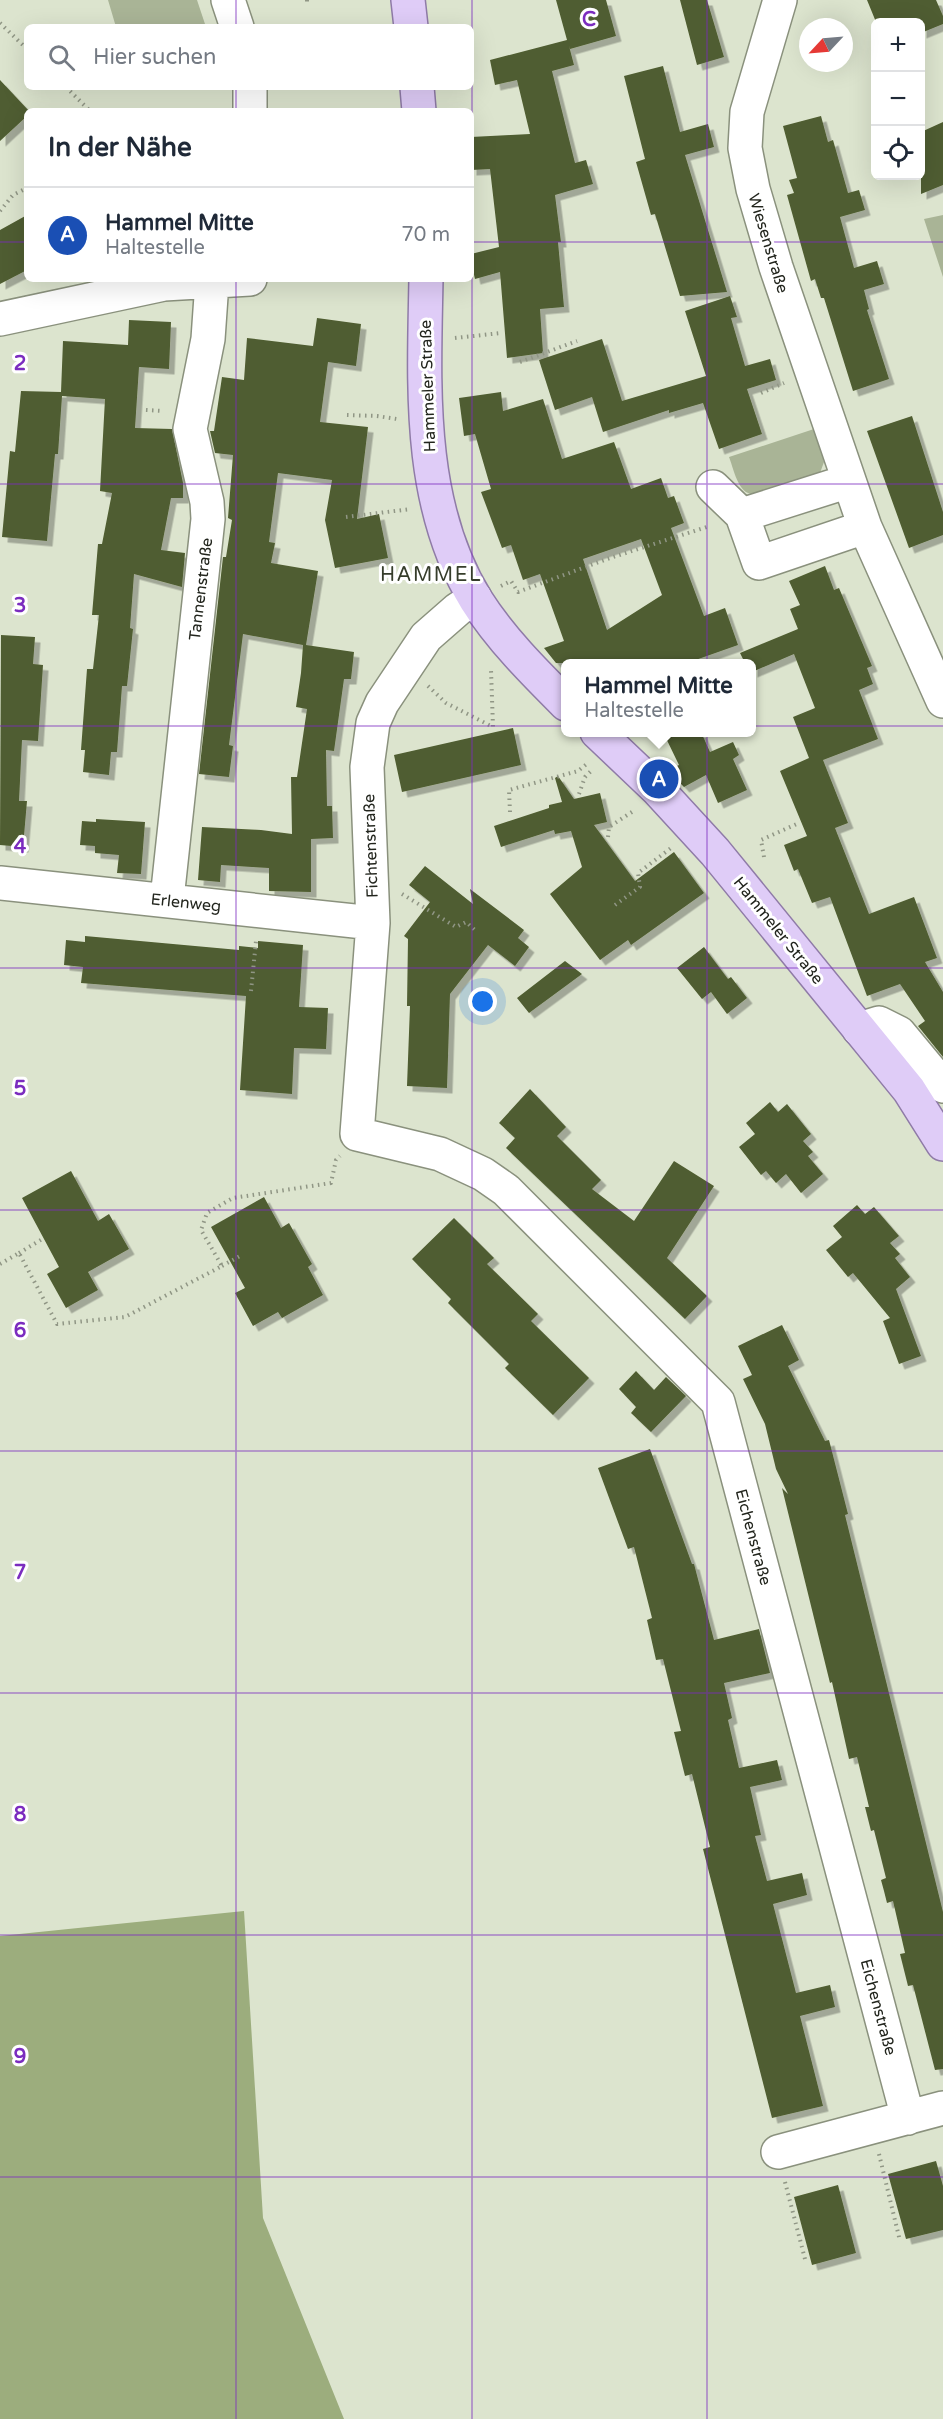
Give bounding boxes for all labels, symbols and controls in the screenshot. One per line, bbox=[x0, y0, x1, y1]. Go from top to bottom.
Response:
text: C bbox=[582, 8, 596, 32]
north arrow bbox=[799, 18, 853, 72]
map controls bbox=[871, 18, 925, 180]
button: + bbox=[871, 18, 925, 72]
search box bbox=[24, 24, 474, 90]
icon: search bbox=[45, 41, 78, 74]
text: Hier suchen bbox=[93, 44, 216, 70]
button: − bbox=[871, 72, 925, 126]
button: locate bbox=[871, 126, 925, 180]
text: In der Nähe bbox=[48, 132, 192, 163]
street label: Wiesenstraße bbox=[743, 191, 793, 296]
text: Hammel Mitte bbox=[105, 210, 254, 236]
text: A bbox=[60, 223, 75, 247]
text: 70 m bbox=[401, 223, 450, 247]
text: Haltestelle bbox=[105, 236, 205, 260]
street label: Hammeler Straße bbox=[416, 319, 440, 452]
text: 2 bbox=[14, 352, 26, 376]
street label: Tannenstraße bbox=[185, 537, 217, 642]
district label: HAMMEL bbox=[380, 563, 482, 587]
text: 3 bbox=[14, 594, 26, 618]
popup bbox=[561, 659, 756, 737]
text: Hammel Mitte bbox=[584, 673, 733, 699]
text: Haltestelle bbox=[584, 699, 684, 723]
pin: A bbox=[640, 756, 678, 802]
street label: Fichtenstraße bbox=[359, 794, 383, 898]
text: 4 bbox=[14, 835, 27, 859]
street label: Hammeler Straße bbox=[729, 873, 828, 988]
street label: Erlenweg bbox=[150, 889, 222, 917]
your location bbox=[468, 987, 497, 1016]
text: 5 bbox=[14, 1077, 26, 1101]
text: 6 bbox=[14, 1319, 26, 1343]
street label: Eichenstraße bbox=[731, 1487, 775, 1588]
text: 7 bbox=[14, 1561, 26, 1585]
text: 8 bbox=[14, 1803, 26, 1827]
street label: Eichenstraße bbox=[856, 1957, 900, 2058]
text: 9 bbox=[14, 2045, 26, 2069]

